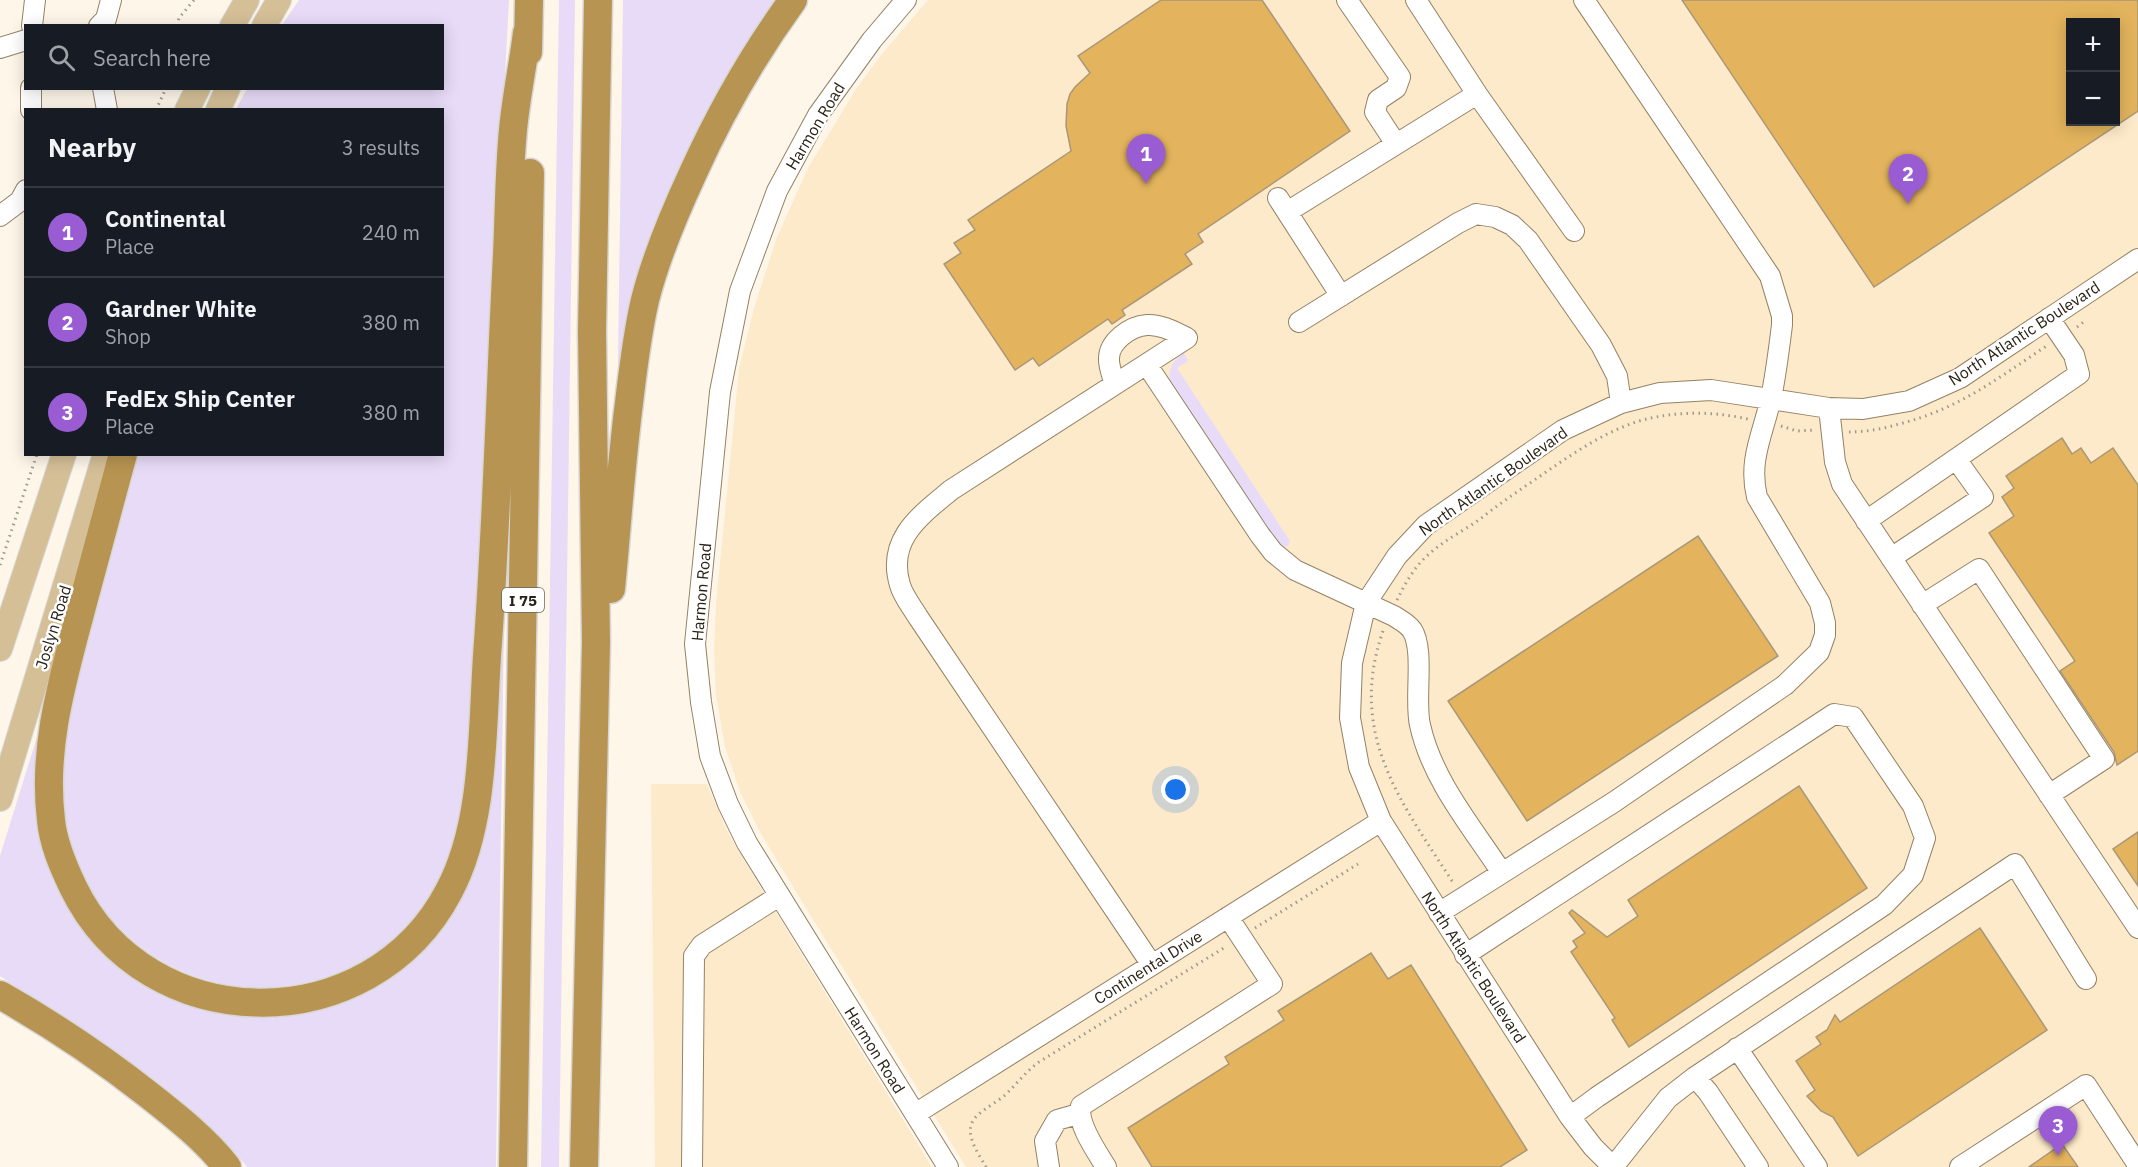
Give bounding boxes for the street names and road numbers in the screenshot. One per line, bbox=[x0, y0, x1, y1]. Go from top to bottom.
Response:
street label: Harmon Road bbox=[781, 79, 849, 173]
street label: North Atlantic Boulevard bbox=[1944, 276, 2104, 390]
street label: North Atlantic Boulevard bbox=[1415, 422, 1571, 540]
street label: Harmon Road bbox=[687, 542, 715, 642]
street label: Joslyn Road bbox=[31, 583, 75, 671]
road number: I 75 bbox=[502, 588, 544, 612]
street label: North Atlantic Boulevard bbox=[1417, 887, 1531, 1047]
street label: Continental Drive bbox=[1090, 926, 1206, 1008]
street label: Harmon Road bbox=[840, 1003, 910, 1097]

